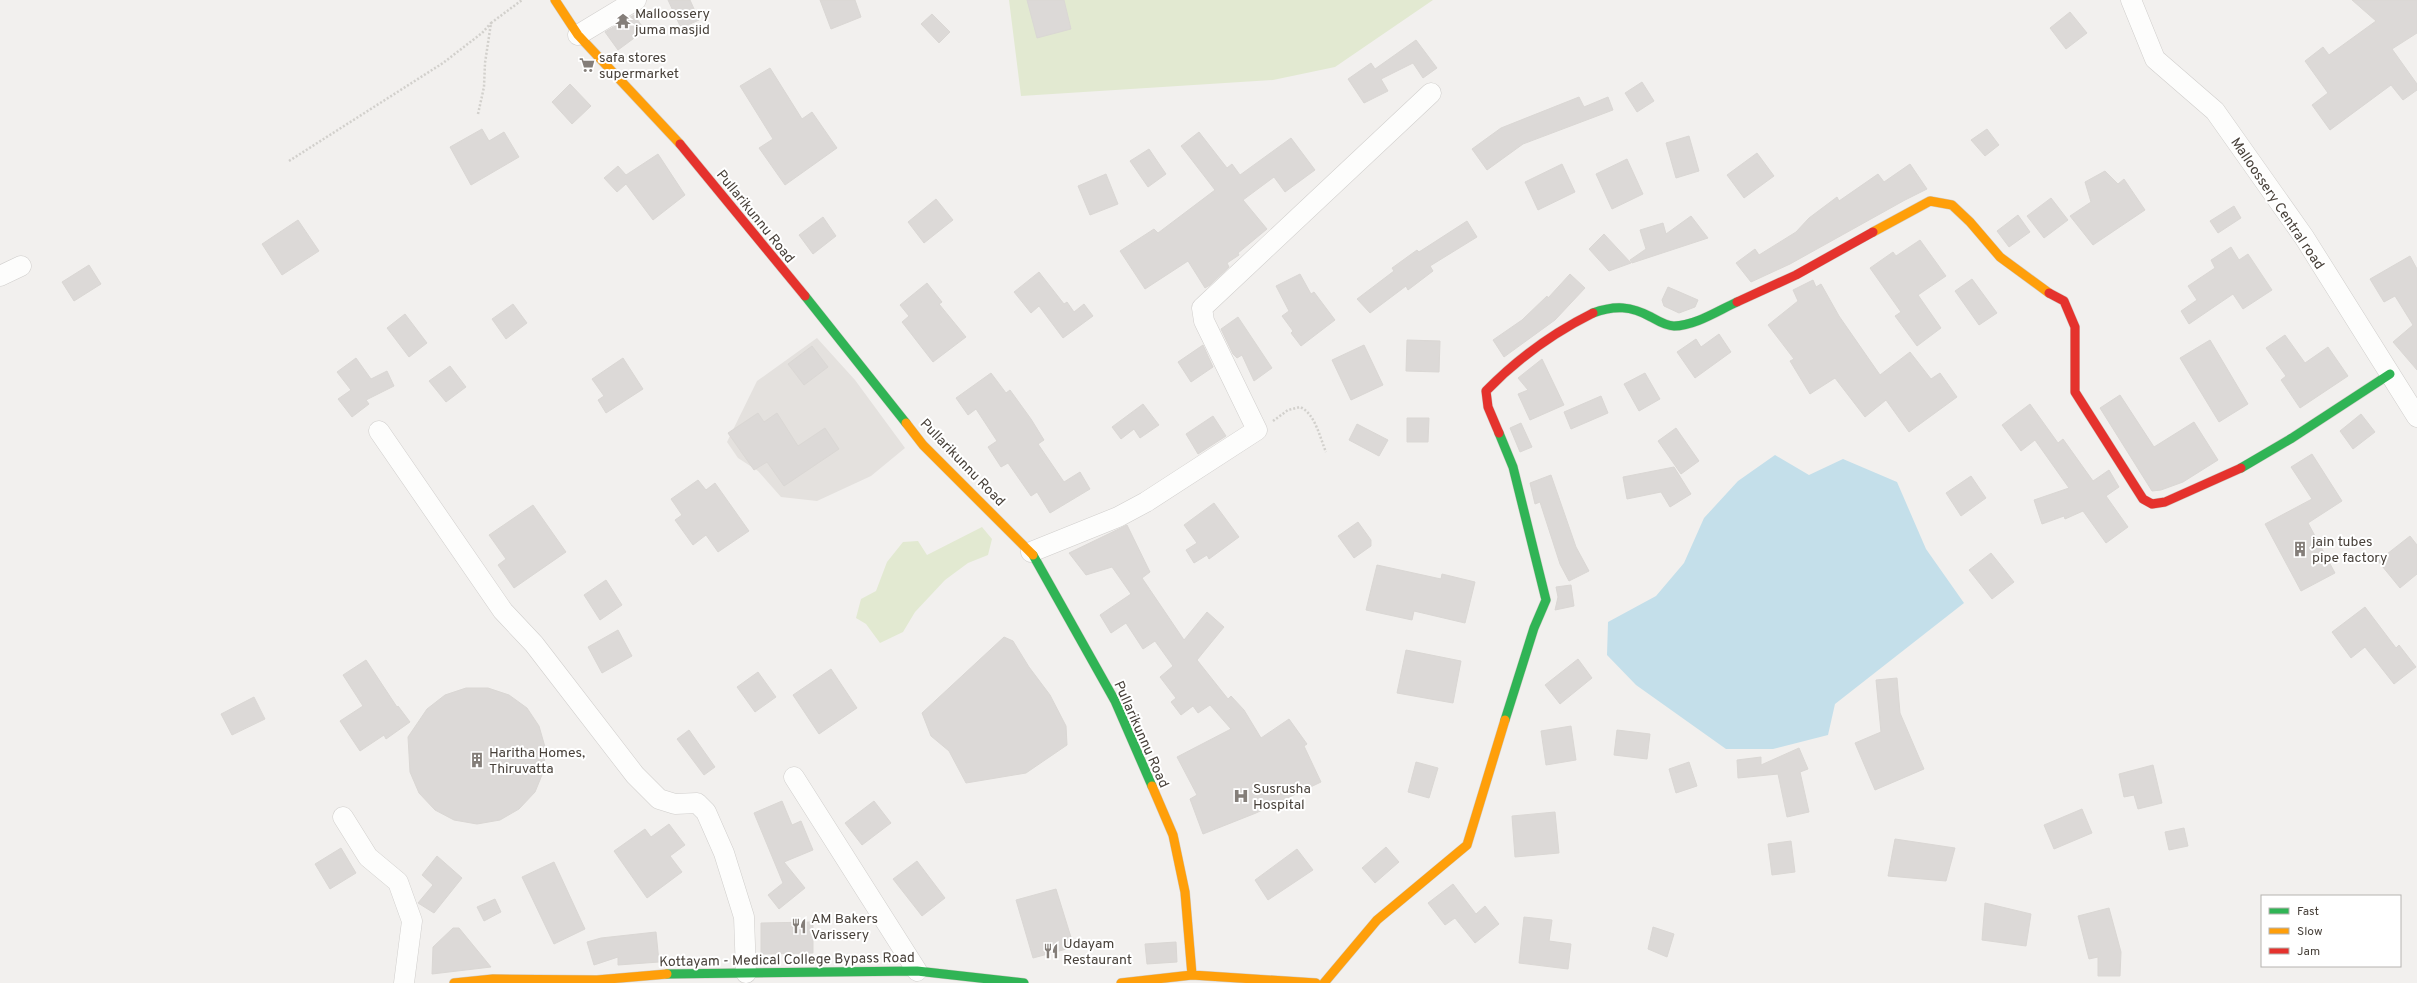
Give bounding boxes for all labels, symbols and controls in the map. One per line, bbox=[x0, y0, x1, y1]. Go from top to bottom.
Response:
place label: Malloossery juma masjid bbox=[634, 6, 710, 39]
temple icon: Malloossery juma masjid bbox=[614, 12, 632, 30]
place label: safa stores supermarket bbox=[599, 50, 679, 83]
supermarket icon: safa stores supermarket bbox=[578, 56, 596, 74]
street label: Malloossery Central road bbox=[2226, 135, 2327, 273]
street label: Pullarikunnu Road bbox=[712, 167, 798, 267]
street label: Pullarikunnu Road bbox=[916, 416, 1008, 510]
place label: jain tubes pipe factory bbox=[2311, 534, 2387, 567]
building icon: jain tubes pipe factory bbox=[2291, 540, 2309, 558]
street label: Pullarikunnu Road bbox=[1109, 679, 1172, 791]
place label: Haritha Homes, Thiruvatta bbox=[489, 745, 585, 778]
building icon: Haritha Homes, Thiruvatta bbox=[468, 751, 486, 769]
place label: Susrusha Hospital bbox=[1253, 781, 1311, 814]
hospital icon: Susrusha Hospital bbox=[1232, 787, 1250, 805]
legend bbox=[2261, 895, 2401, 967]
text: Fast bbox=[2297, 904, 2319, 920]
place label: AM Bakers Varissery bbox=[811, 911, 878, 944]
restaurant icon: AM Bakers Varissery bbox=[790, 917, 808, 935]
text: Slow bbox=[2297, 924, 2323, 940]
place label: Udayam Restaurant bbox=[1063, 936, 1132, 969]
restaurant icon: Udayam Restaurant bbox=[1042, 942, 1060, 960]
text: Jam bbox=[2297, 944, 2320, 960]
street label: Kottayam - Medical College Bypass Road bbox=[659, 950, 915, 971]

